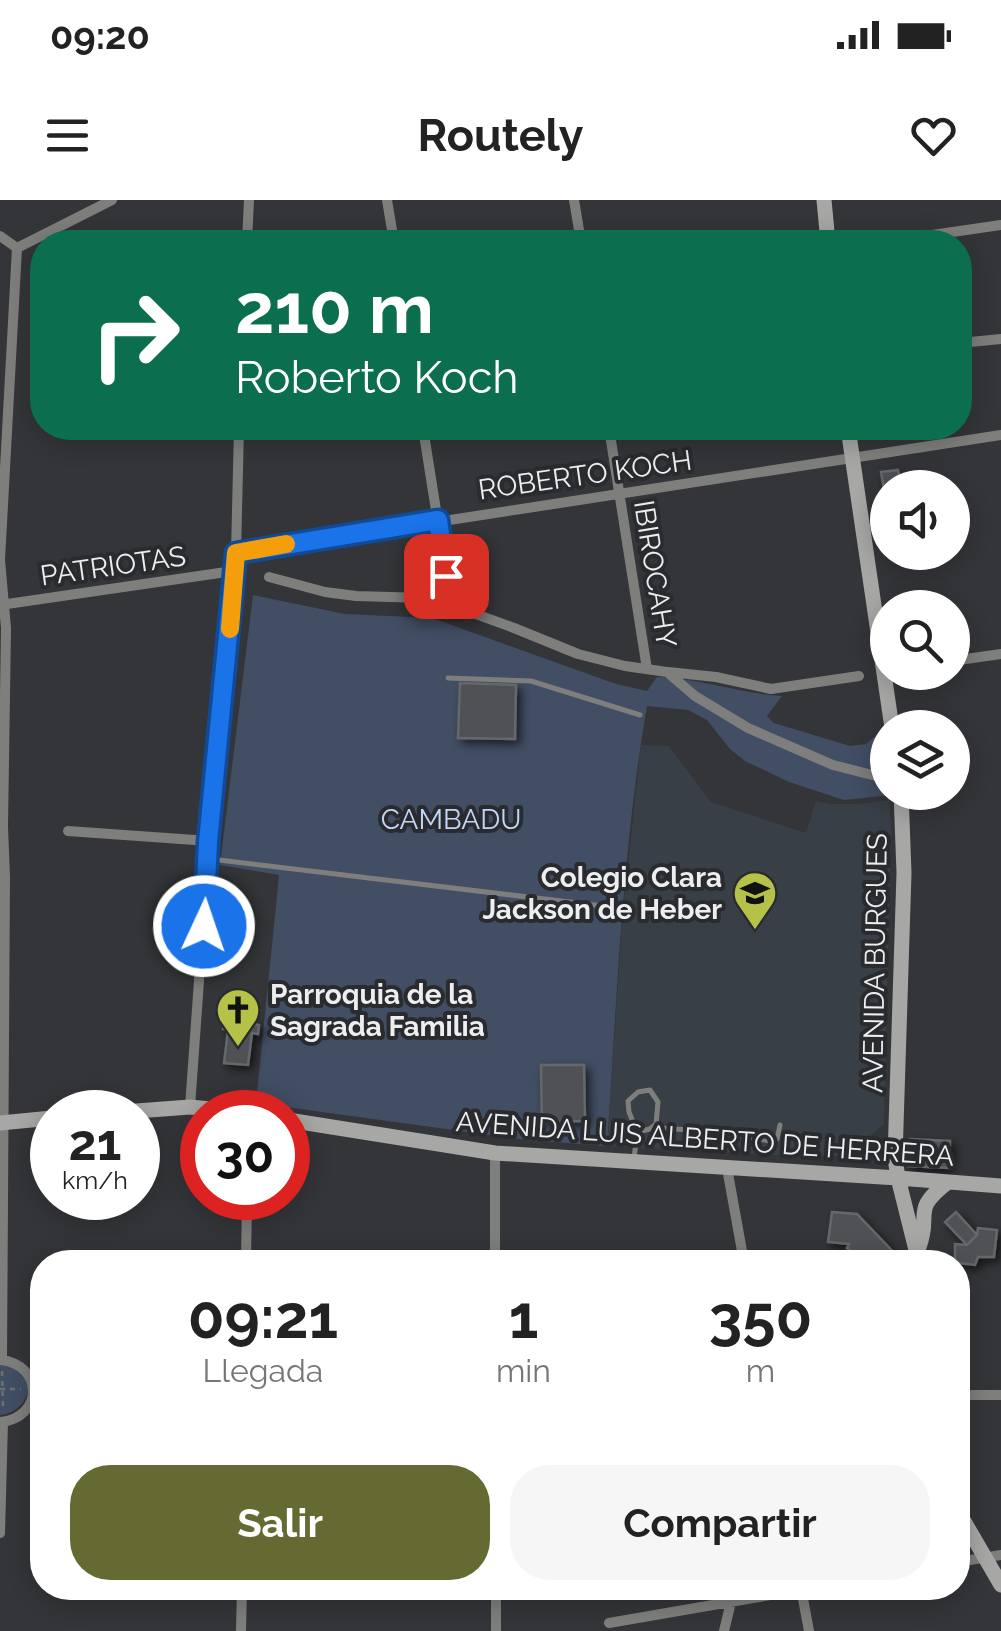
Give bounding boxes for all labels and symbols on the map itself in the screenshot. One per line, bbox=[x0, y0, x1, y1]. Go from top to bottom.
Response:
street label: ROBERTO KOCH bbox=[476, 444, 694, 506]
street label: IBIROCAHY bbox=[627, 498, 683, 650]
pin bbox=[404, 534, 489, 619]
street label: PATRIOTAS bbox=[38, 539, 188, 593]
park label: CAMBADU bbox=[381, 803, 521, 836]
street label: AVENIDA BURGUES bbox=[856, 833, 894, 1093]
place label: Colegio Clara Jackson de Heber bbox=[482, 861, 722, 926]
school or university icon: Colegio Clara Jackson de Heber bbox=[732, 870, 778, 931]
position arrow bbox=[152, 874, 256, 978]
place label: Parroquia de la Sagrada Familia bbox=[270, 978, 485, 1043]
church icon: Parroquia de la Sagrada Familia bbox=[215, 987, 261, 1048]
speed limit sign: 30 bbox=[180, 1090, 310, 1220]
street label: AVENIDA LUIS ALBERTO DE HERRERA bbox=[455, 1105, 955, 1173]

